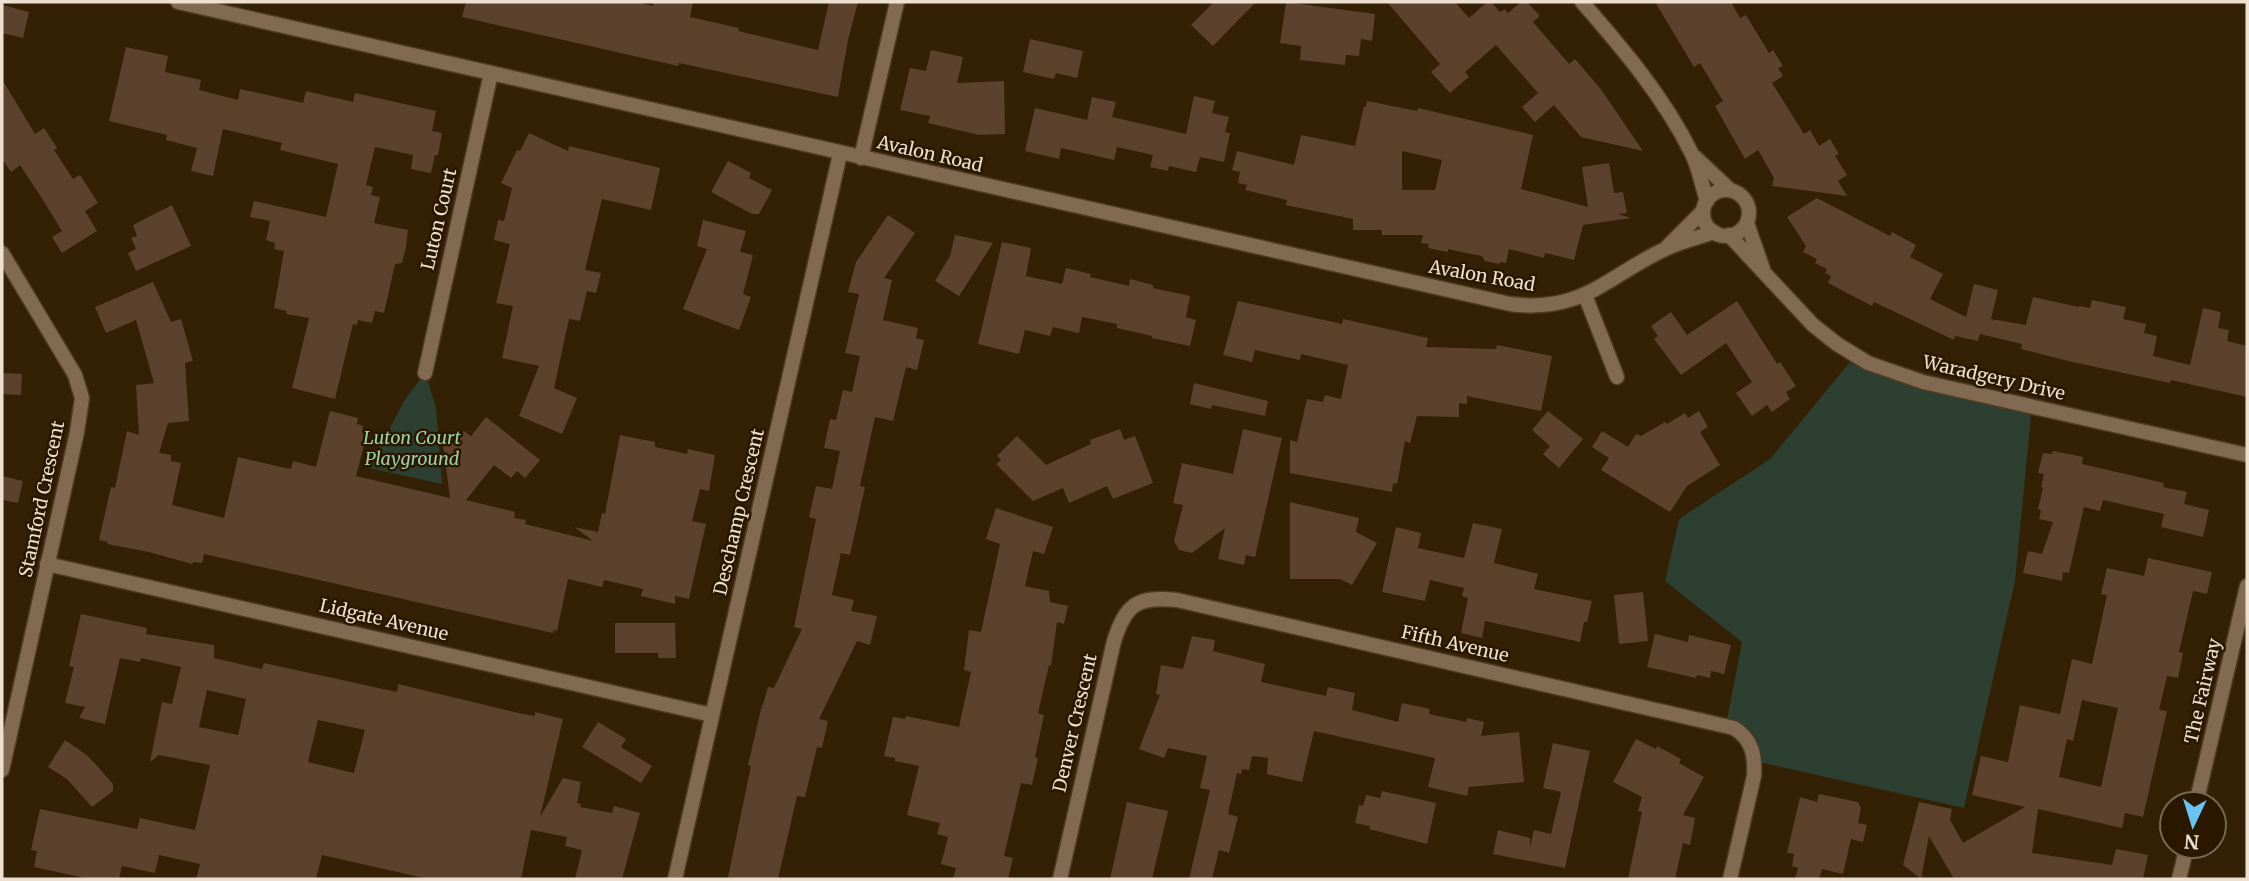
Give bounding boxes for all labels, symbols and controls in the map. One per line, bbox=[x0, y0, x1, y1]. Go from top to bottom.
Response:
street label: Avalon Road bbox=[874, 130, 985, 177]
street label: Luton Court bbox=[416, 166, 461, 272]
street label: Avalon Road bbox=[1426, 255, 1537, 296]
street label: Waradgery Drive bbox=[1920, 350, 2067, 405]
street label: Stamford Crescent bbox=[14, 419, 69, 579]
park label: Luton Court Playground bbox=[363, 426, 461, 470]
street label: Deschamp Crescent bbox=[708, 426, 769, 597]
street label: Lidgate Avenue bbox=[317, 594, 451, 646]
street label: Fifth Avenue bbox=[1399, 620, 1511, 667]
street label: The Fairway bbox=[2179, 635, 2226, 746]
street label: Denver Crescent bbox=[1047, 651, 1102, 794]
north arrow bbox=[2158, 790, 2228, 860]
text: N bbox=[2183, 829, 2200, 854]

